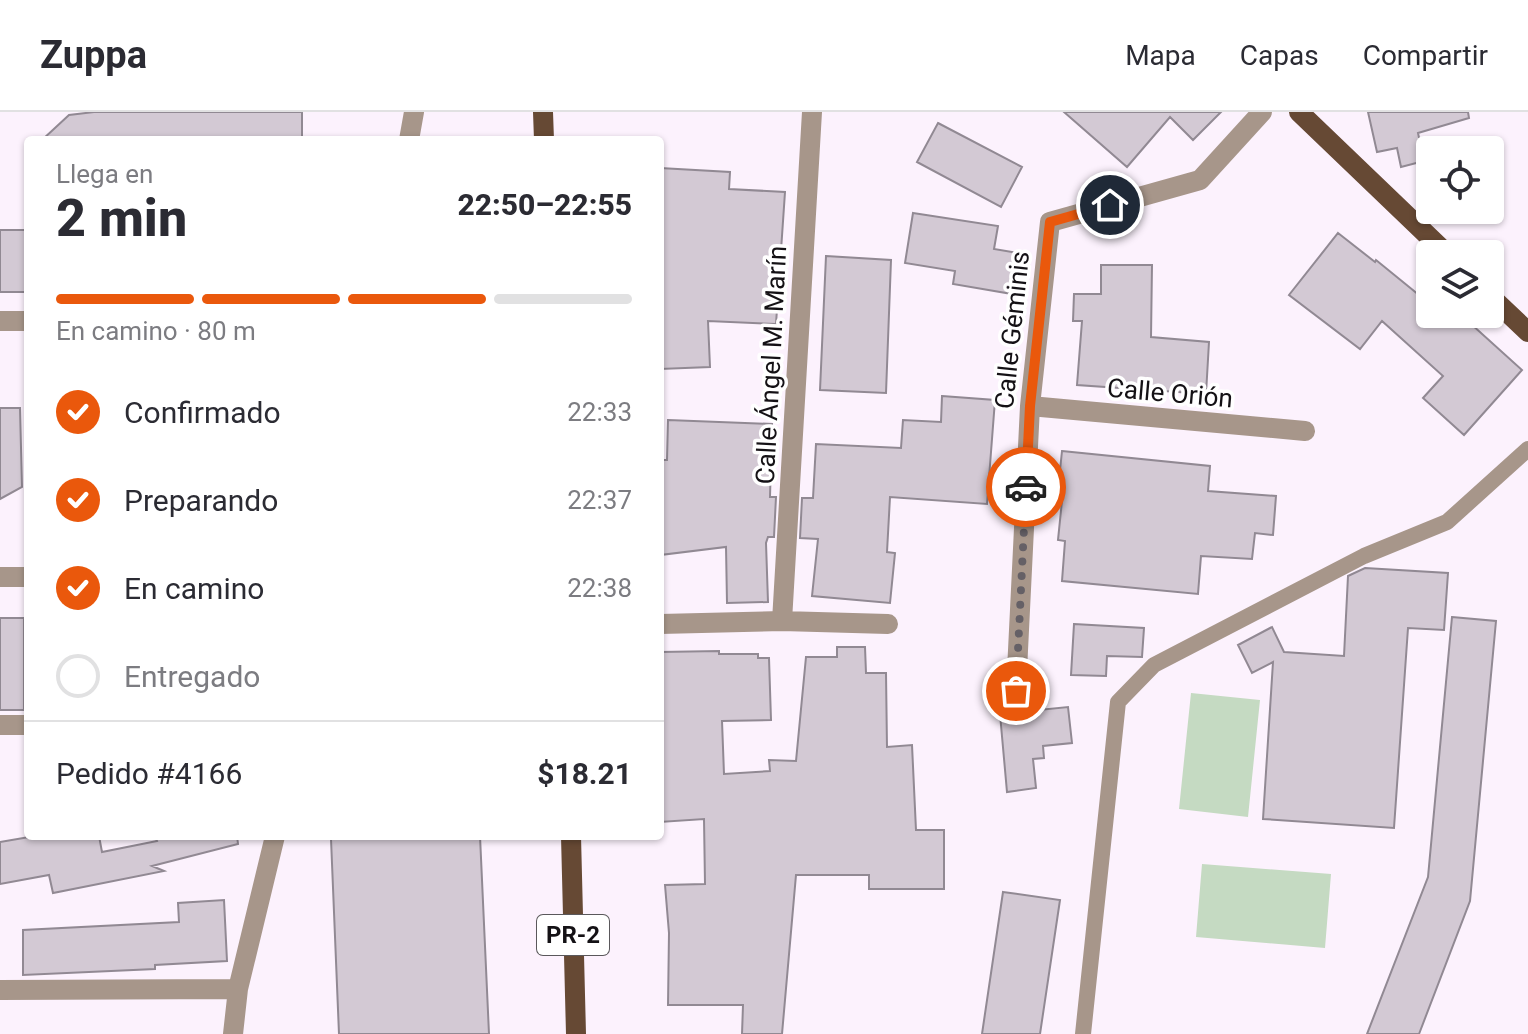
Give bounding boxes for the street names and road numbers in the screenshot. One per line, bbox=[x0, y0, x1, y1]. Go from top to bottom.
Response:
street label: Calle Ángel M. Marín bbox=[750, 245, 792, 485]
street label: Calle Géminis bbox=[989, 250, 1035, 410]
street label: Calle Orión bbox=[1106, 373, 1234, 413]
road number: PR-2 bbox=[537, 915, 609, 955]

